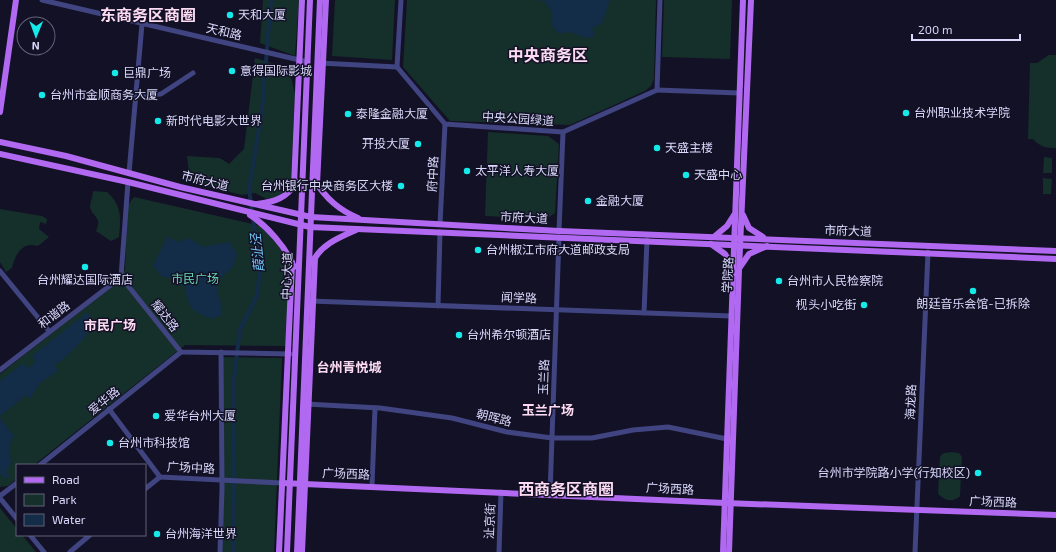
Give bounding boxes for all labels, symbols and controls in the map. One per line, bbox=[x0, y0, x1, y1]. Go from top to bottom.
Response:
district label: 东商务区商圈 bbox=[100, 5, 196, 24]
place label: 天和大厦 bbox=[238, 7, 286, 21]
marker: 天和大厦 bbox=[225, 10, 235, 20]
north arrow bbox=[16, 16, 56, 56]
scale bar bbox=[912, 16, 1020, 42]
street label: 天和路 bbox=[205, 20, 243, 42]
text: 200 m bbox=[918, 22, 952, 36]
text: N bbox=[32, 40, 40, 53]
district label: 中央商务区 bbox=[508, 45, 588, 64]
place label: 意得国际影城 bbox=[240, 63, 312, 77]
place label: 巨鼎广场 bbox=[123, 65, 171, 79]
marker: 意得国际影城 bbox=[227, 66, 237, 76]
marker: 巨鼎广场 bbox=[110, 68, 120, 78]
place label: 台州市金顺商务大厦 bbox=[50, 87, 158, 101]
marker: 台州市金顺商务大厦 bbox=[37, 90, 47, 100]
place label: 台州职业技术学院 bbox=[914, 105, 1010, 119]
place label: 泰隆金融大厦 bbox=[356, 106, 428, 120]
marker: 台州职业技术学院 bbox=[901, 108, 911, 118]
marker: 泰隆金融大厦 bbox=[343, 109, 353, 119]
street label: 中央公园绿道 bbox=[482, 109, 554, 127]
place label: 新时代电影大世界 bbox=[166, 113, 262, 127]
marker: 新时代电影大世界 bbox=[153, 116, 163, 126]
place label: 开投大厦 bbox=[362, 136, 410, 150]
marker: 开投大厦 bbox=[413, 139, 423, 149]
place label: 天盛主楼 bbox=[665, 140, 713, 154]
marker: 天盛主楼 bbox=[652, 143, 662, 153]
street label: 府中路 bbox=[424, 156, 440, 192]
place label: 太平洋人寿大厦 bbox=[475, 163, 559, 177]
marker: 太平洋人寿大厦 bbox=[462, 166, 472, 176]
street label: 市府大道 bbox=[180, 167, 230, 193]
place label: 天盛中心 bbox=[694, 167, 742, 181]
marker: 天盛中心 bbox=[681, 170, 691, 180]
place label: 台州银行中央商务区大楼 bbox=[261, 178, 393, 192]
marker: 台州银行中央商务区大楼 bbox=[396, 181, 406, 191]
place label: 金融大厦 bbox=[596, 193, 644, 207]
marker: 金融大厦 bbox=[583, 196, 593, 206]
street label: 市府大道 bbox=[500, 209, 548, 225]
street label: 市府大道 bbox=[824, 222, 872, 238]
water label: 葭沚泾 bbox=[247, 231, 267, 273]
place label: 台州椒江市府大道邮政支局 bbox=[486, 242, 630, 256]
marker: 台州椒江市府大道邮政支局 bbox=[473, 245, 483, 255]
street label: 中心大道 bbox=[278, 252, 294, 300]
street label: 学院路 bbox=[719, 257, 735, 293]
marker: 台州耀达国际酒店 bbox=[80, 262, 90, 272]
park label: 市民广场 bbox=[171, 271, 219, 285]
place label: 台州耀达国际酒店 bbox=[37, 272, 133, 286]
place label: 台州市人民检察院 bbox=[787, 273, 883, 287]
marker: 台州市人民检察院 bbox=[774, 276, 784, 286]
marker: 朗廷音乐会馆-已拆除 bbox=[968, 286, 978, 296]
street label: 闻学路 bbox=[501, 289, 537, 305]
place label: 朗廷音乐会馆-已拆除 bbox=[916, 296, 1030, 310]
street label: 耀达路 bbox=[149, 297, 182, 334]
place label: 枧头小吃街 bbox=[796, 297, 856, 311]
street label: 和谐路 bbox=[35, 298, 72, 331]
marker: 枧头小吃街 bbox=[859, 300, 869, 310]
district label: 市民广场 bbox=[84, 317, 136, 333]
place label: 台州希尔顿酒店 bbox=[467, 327, 551, 341]
marker: 台州希尔顿酒店 bbox=[454, 330, 464, 340]
district label: 台州青悦城 bbox=[316, 359, 382, 375]
street label: 玉兰路 bbox=[535, 359, 551, 395]
street label: 爱华路 bbox=[85, 383, 122, 417]
street label: 海龙路 bbox=[902, 384, 918, 420]
district label: 玉兰广场 bbox=[522, 402, 574, 418]
street label: 朝晖路 bbox=[475, 406, 513, 428]
place label: 爱华台州大厦 bbox=[164, 408, 236, 422]
marker: 爱华台州大厦 bbox=[151, 411, 161, 421]
place label: 台州市科技馆 bbox=[118, 435, 190, 449]
marker: 台州市科技馆 bbox=[105, 438, 115, 448]
street label: 广场中路 bbox=[167, 459, 215, 475]
legend bbox=[16, 464, 146, 536]
street label: 广场西路 bbox=[322, 465, 370, 481]
place label: 台州市学院路小学(行知校区) bbox=[817, 465, 970, 479]
marker: 台州市学院路小学(行知校区) bbox=[973, 468, 983, 478]
text: Road bbox=[52, 472, 80, 486]
district label: 西商务区商圈 bbox=[518, 479, 614, 498]
street label: 广场西路 bbox=[646, 480, 694, 496]
text: Park bbox=[52, 492, 77, 506]
street label: 广场西路 bbox=[969, 493, 1017, 509]
street label: 沚京街 bbox=[481, 503, 497, 539]
text: Water bbox=[52, 512, 86, 526]
place label: 台州海洋世界 bbox=[165, 526, 237, 540]
marker: 台州海洋世界 bbox=[152, 529, 162, 539]

